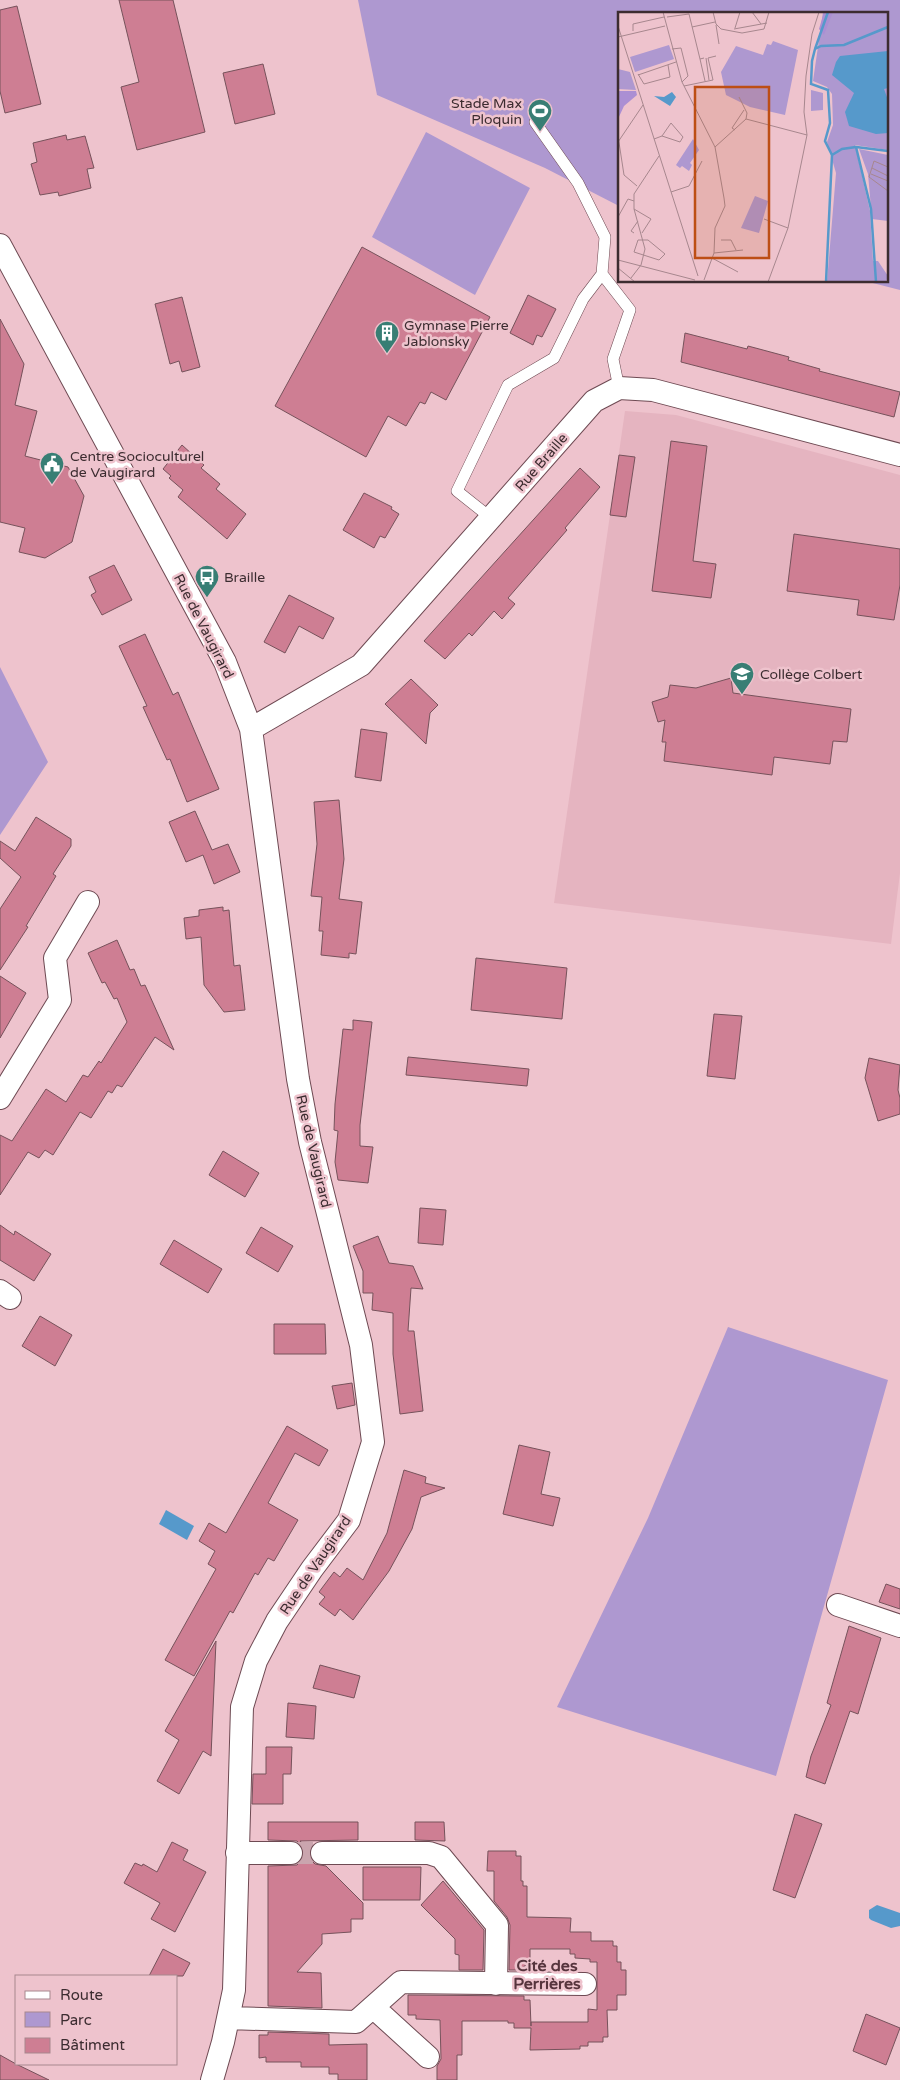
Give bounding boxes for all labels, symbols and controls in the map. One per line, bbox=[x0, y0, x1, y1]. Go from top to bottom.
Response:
inset map bbox=[618, 12, 888, 282]
place label: Stade Max Ploquin bbox=[451, 95, 522, 128]
sports icon: Stade Max Ploquin bbox=[527, 98, 553, 132]
place label: Gymnase Pierre Jablonsky bbox=[404, 317, 509, 350]
building icon: Gymnase Pierre Jablonsky bbox=[374, 320, 400, 354]
street label: Rue Braille bbox=[512, 430, 571, 495]
place label: Centre Socioculturel de Vaugirard bbox=[70, 448, 204, 481]
public building icon: Centre Socioculturel de Vaugirard bbox=[39, 451, 65, 485]
bus stop icon: Braille bbox=[194, 564, 220, 598]
place label: Braille bbox=[224, 569, 265, 586]
street label: Rue de Vaugirard bbox=[170, 571, 237, 681]
school or university icon: Collège Colbert bbox=[729, 661, 755, 695]
place label: Collège Colbert bbox=[760, 666, 863, 683]
street label: Rue de Vaugirard bbox=[292, 1093, 335, 1209]
street label: Rue de Vaugirard bbox=[276, 1513, 355, 1618]
district label: Cité des Perrières bbox=[513, 1956, 581, 1994]
legend bbox=[15, 1975, 178, 2065]
text: Route bbox=[60, 1986, 103, 2004]
text: Parc bbox=[60, 2011, 92, 2029]
text: Bâtiment bbox=[60, 2036, 125, 2054]

